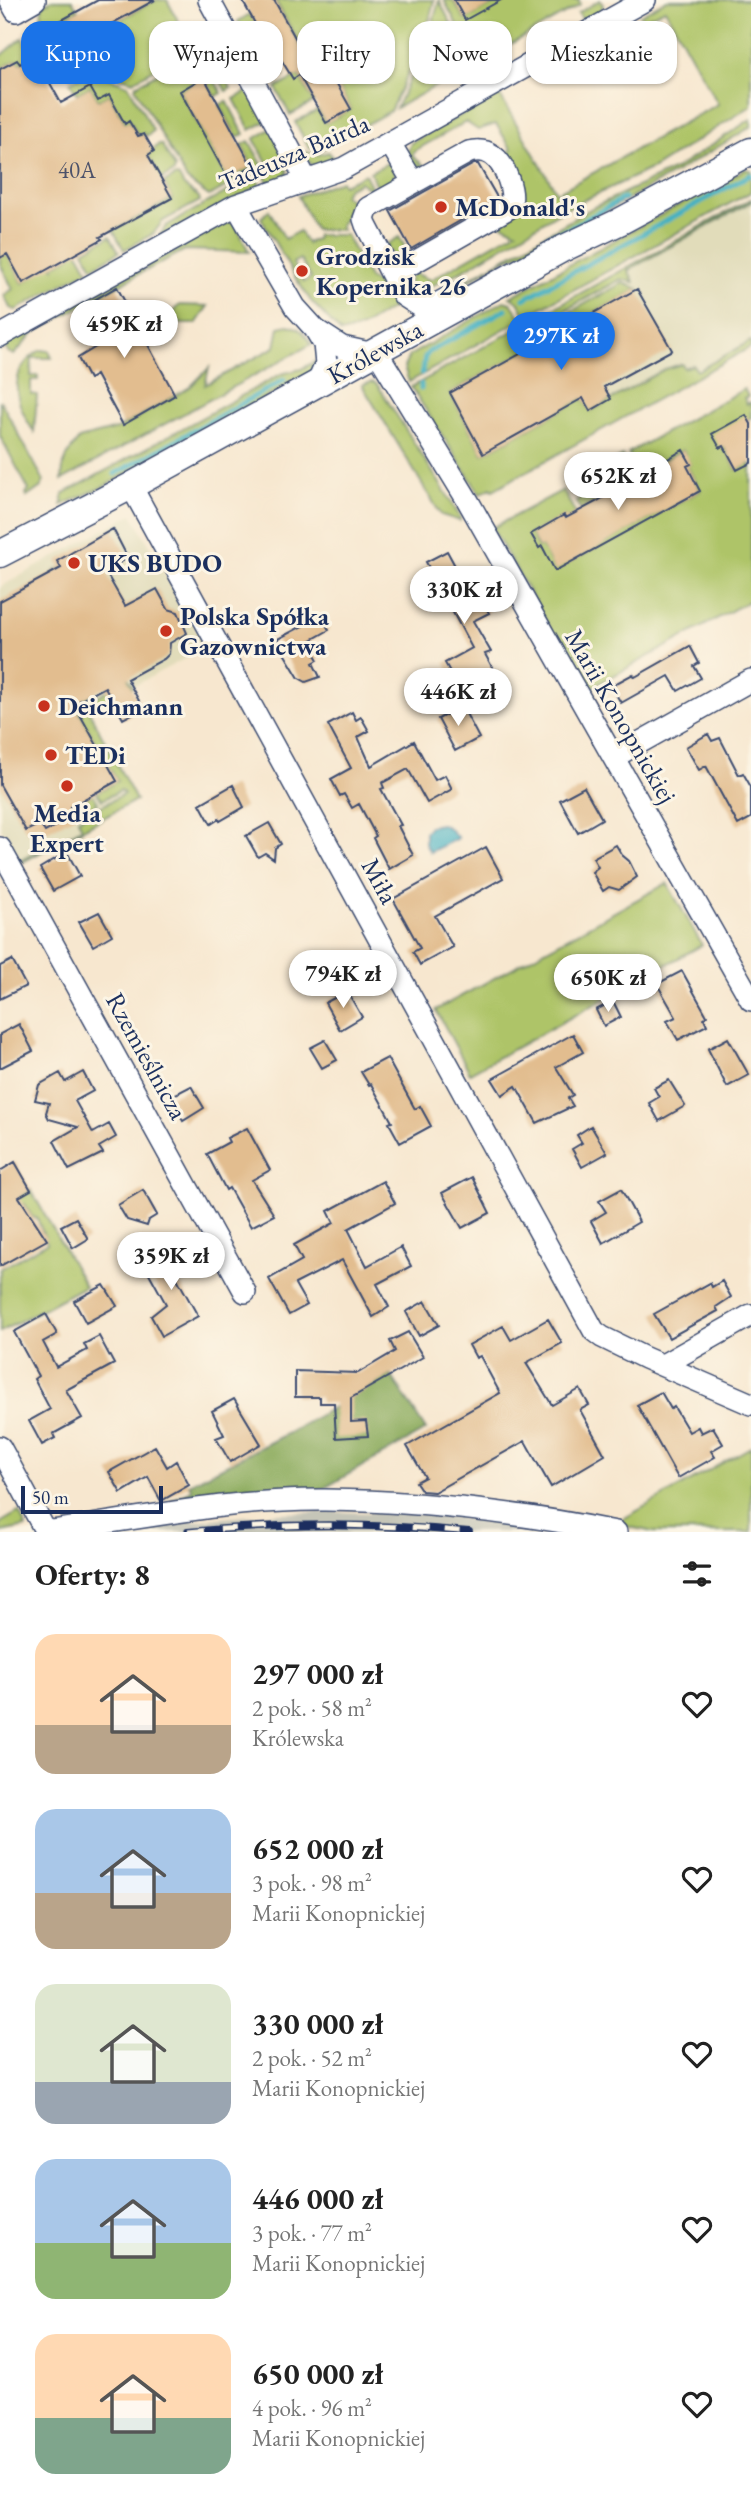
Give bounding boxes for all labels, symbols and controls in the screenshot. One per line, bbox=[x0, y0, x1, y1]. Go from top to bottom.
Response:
chip: Kupno bbox=[21, 21, 135, 84]
chip: Wynajem bbox=[149, 21, 283, 84]
chip: Filtry bbox=[297, 21, 395, 84]
chip: Nowe bbox=[409, 21, 512, 84]
chip: Mieszkanie bbox=[526, 21, 677, 84]
street label: Tadeusza Bairda bbox=[214, 106, 375, 200]
house number: 40A bbox=[58, 155, 97, 185]
place label: McDonald's bbox=[455, 190, 585, 224]
marker: McDonald's bbox=[433, 199, 449, 215]
place label: Grodzisk Kopernika 26 bbox=[316, 239, 466, 303]
marker: Grodzisk Kopernika 26 bbox=[294, 263, 310, 279]
pin: 459K zł bbox=[59, 300, 189, 360]
text: 459K zł bbox=[86, 308, 162, 338]
street label: Królewska bbox=[321, 312, 429, 392]
pin: 297K zł bbox=[496, 312, 626, 372]
text: 297K zł bbox=[523, 320, 599, 350]
pin: 652K zł bbox=[553, 452, 683, 512]
text: 652K zł bbox=[580, 460, 656, 490]
place label: UKS BUDO bbox=[88, 546, 222, 580]
marker: UKS BUDO bbox=[66, 555, 82, 571]
pin: 330K zł bbox=[399, 566, 529, 626]
text: 330K zł bbox=[426, 574, 502, 604]
place label: Polska Spółka Gazownictwa bbox=[180, 599, 330, 663]
marker: Polska Spółka Gazownictwa bbox=[158, 623, 174, 639]
street label: Marii Konopnickiej bbox=[557, 623, 685, 809]
pin: 446K zł bbox=[393, 668, 523, 728]
text: 446K zł bbox=[420, 676, 496, 706]
place label: Deichmann bbox=[58, 689, 184, 723]
marker: Deichmann bbox=[36, 698, 52, 714]
place label: TEDi bbox=[65, 738, 126, 772]
marker: TEDi bbox=[43, 747, 59, 763]
marker: Media Expert bbox=[59, 778, 75, 794]
place label: Media Expert bbox=[30, 796, 104, 860]
street label: Miła bbox=[354, 852, 407, 911]
pin: 794K zł bbox=[278, 950, 408, 1010]
pin: 650K zł bbox=[543, 954, 673, 1014]
text: 794K zł bbox=[305, 958, 381, 988]
text: 650K zł bbox=[570, 962, 646, 992]
street label: Rzemieślnicza bbox=[98, 987, 196, 1126]
pin: 359K zł bbox=[106, 1232, 236, 1292]
text: 359K zł bbox=[133, 1240, 209, 1270]
scale bar bbox=[21, 1483, 163, 1515]
text: 50 m bbox=[32, 1485, 69, 1510]
text: Oferty: 8 bbox=[35, 1555, 150, 1594]
icon: filters bbox=[678, 1555, 716, 1593]
text: 297 000 zł bbox=[252, 1654, 383, 1693]
icon: home bbox=[91, 1662, 175, 1746]
icon: heart bbox=[678, 1685, 716, 1723]
text: 2 pok. · 58 m² bbox=[252, 1693, 372, 1723]
text: Królewska bbox=[252, 1723, 344, 1753]
text: 652 000 zł bbox=[252, 1829, 383, 1868]
icon: home bbox=[91, 1837, 175, 1921]
icon: heart bbox=[678, 1860, 716, 1898]
text: 3 pok. · 98 m² bbox=[252, 1868, 372, 1898]
text: Marii Konopnickiej bbox=[252, 1898, 425, 1928]
text: 330 000 zł bbox=[252, 2004, 383, 2043]
icon: home bbox=[91, 2012, 175, 2096]
icon: heart bbox=[678, 2035, 716, 2073]
text: 2 pok. · 52 m² bbox=[252, 2043, 372, 2073]
text: Marii Konopnickiej bbox=[252, 2073, 425, 2103]
text: 446 000 zł bbox=[252, 2179, 383, 2218]
icon: home bbox=[91, 2187, 175, 2271]
icon: heart bbox=[678, 2210, 716, 2248]
text: 3 pok. · 77 m² bbox=[252, 2218, 372, 2248]
text: Marii Konopnickiej bbox=[252, 2248, 425, 2278]
text: 650 000 zł bbox=[252, 2354, 383, 2393]
icon: home bbox=[91, 2362, 175, 2446]
icon: heart bbox=[678, 2385, 716, 2423]
text: 4 pok. · 96 m² bbox=[252, 2393, 372, 2423]
text: Marii Konopnickiej bbox=[252, 2423, 425, 2453]

